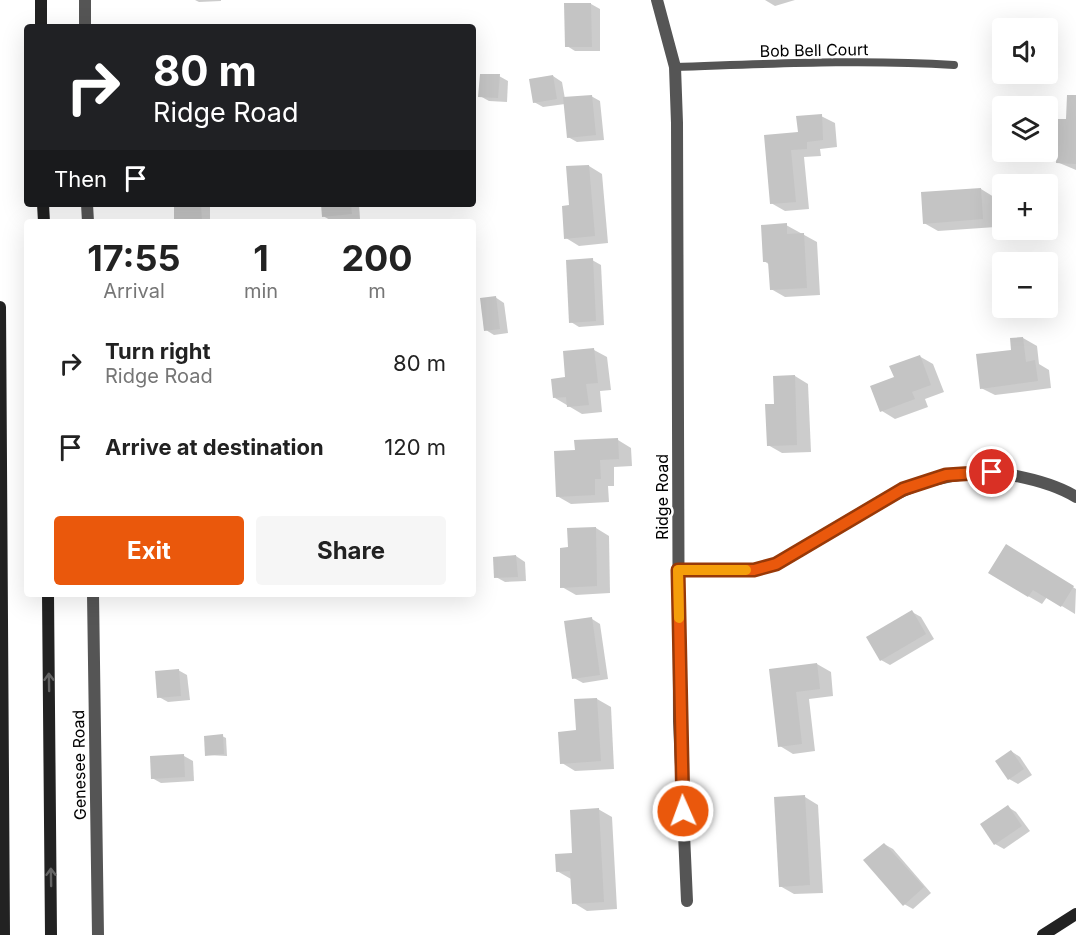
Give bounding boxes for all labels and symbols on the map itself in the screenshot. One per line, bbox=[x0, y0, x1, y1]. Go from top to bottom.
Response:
street label: Bob Bell Court bbox=[760, 39, 868, 61]
pin bbox=[966, 446, 1017, 497]
street label: Ridge Road bbox=[652, 454, 672, 540]
one-way arrow bbox=[43, 672, 54, 692]
street label: Genesee Road bbox=[68, 710, 90, 820]
position arrow bbox=[651, 779, 715, 843]
one-way arrow bbox=[45, 867, 57, 887]

